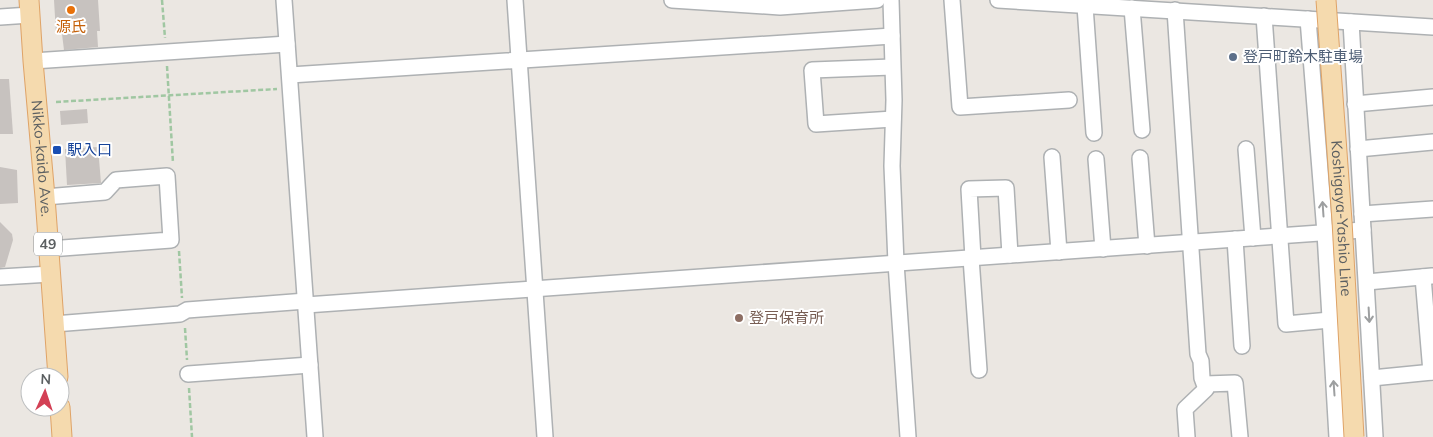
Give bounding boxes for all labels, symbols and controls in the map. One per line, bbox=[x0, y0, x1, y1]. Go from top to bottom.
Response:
marker: 源氏 bbox=[65, 4, 77, 16]
place label: 源氏 bbox=[56, 17, 86, 36]
place label: 登戸町鈴木駐車場 bbox=[1243, 47, 1363, 66]
marker: 登戸町鈴木駐車場 bbox=[1227, 51, 1239, 63]
street label: Nikko-kaido Ave. bbox=[27, 99, 56, 218]
place label: 駅入口 bbox=[67, 140, 112, 159]
street label: Koshigaya-Yashio Line bbox=[1327, 140, 1356, 297]
marker: 駅入口 bbox=[51, 144, 63, 156]
one-way arrow bbox=[1318, 201, 1327, 217]
road number: 49 bbox=[34, 232, 62, 255]
one-way arrow bbox=[1364, 307, 1373, 323]
place label: 登戸保育所 bbox=[749, 308, 824, 327]
marker: 登戸保育所 bbox=[733, 312, 745, 324]
north arrow bbox=[20, 367, 70, 417]
text: N bbox=[40, 370, 51, 388]
one-way arrow bbox=[1330, 381, 1339, 397]

